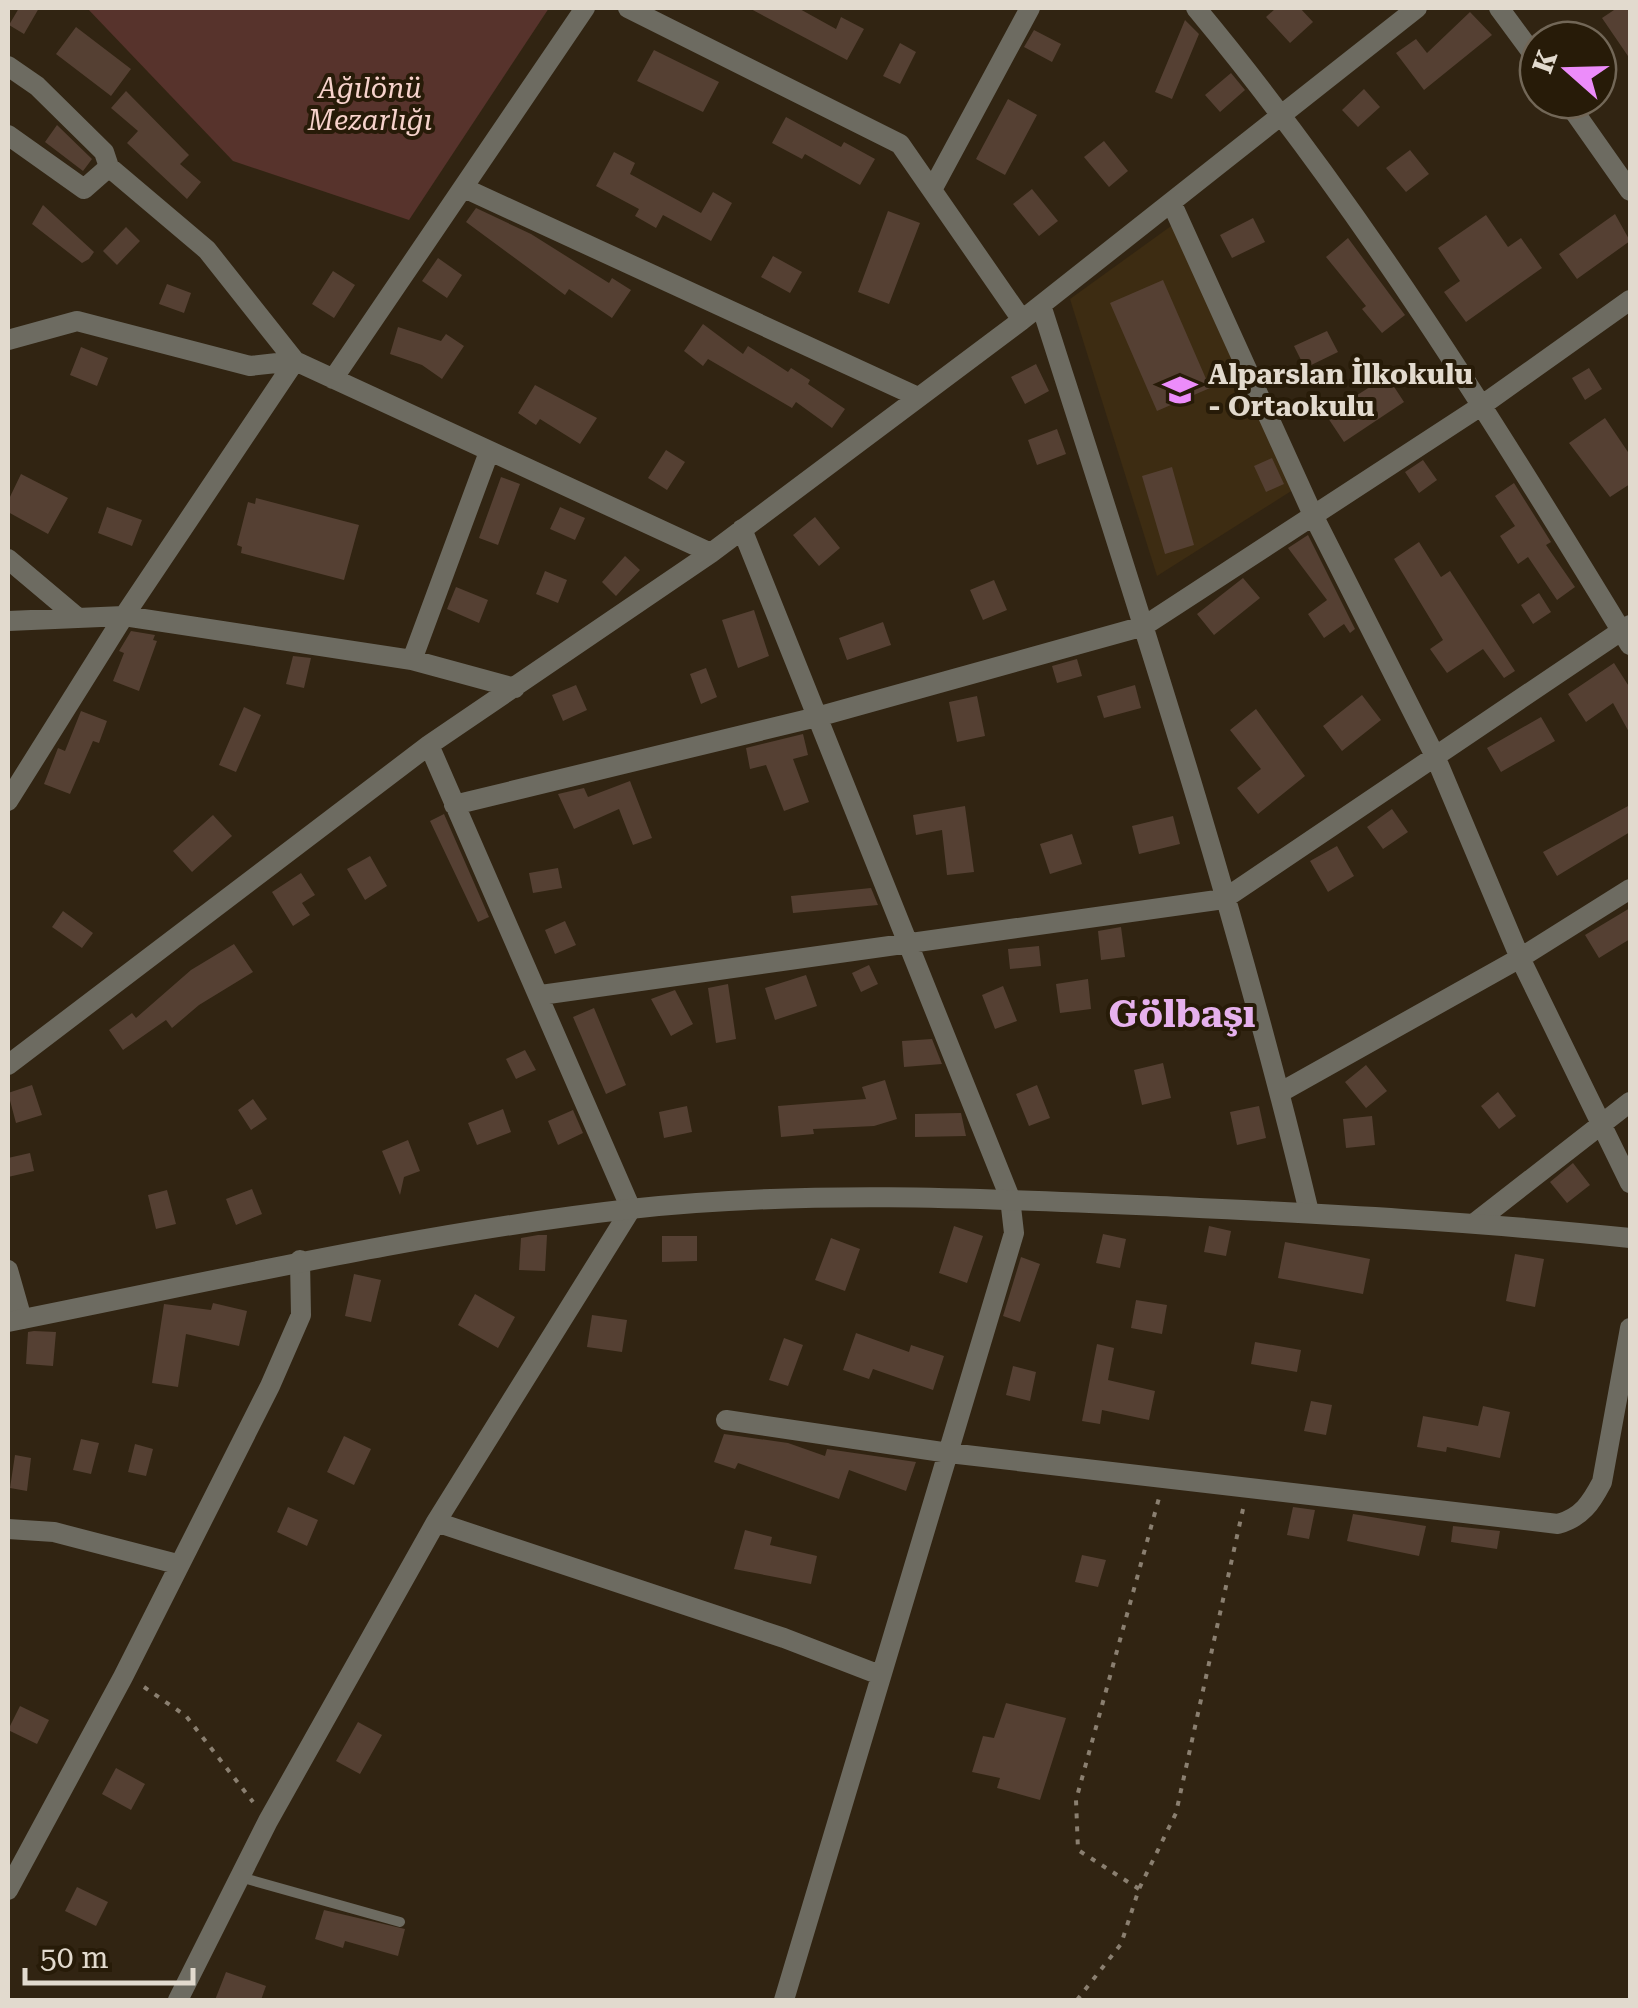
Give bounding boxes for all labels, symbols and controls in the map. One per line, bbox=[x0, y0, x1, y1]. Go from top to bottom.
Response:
north arrow bbox=[1518, 20, 1618, 120]
text: K bbox=[1526, 46, 1564, 78]
park label: Ağılönü Mezarlığı bbox=[307, 72, 432, 137]
place label: Alparslan İlkokulu - Ortaokulu bbox=[1208, 357, 1473, 423]
school or university icon: Alparslan İlkokulu - Ortaokulu bbox=[1161, 371, 1199, 409]
district label: Gölbaşı bbox=[1109, 992, 1256, 1037]
scale bar bbox=[25, 1923, 192, 1985]
text: 50 m bbox=[40, 1940, 109, 1975]

